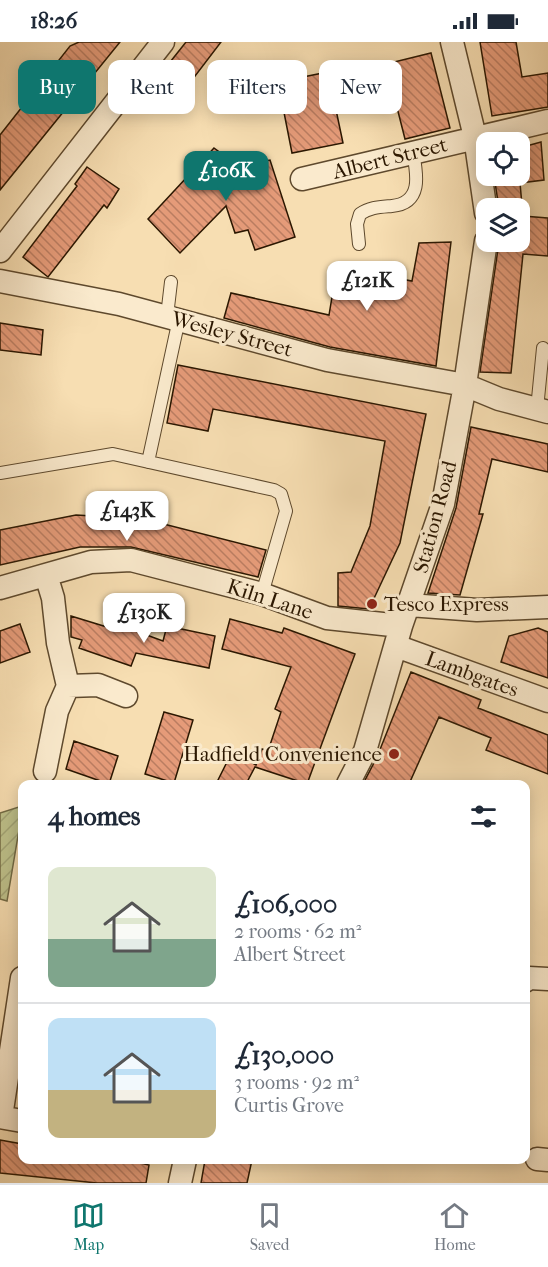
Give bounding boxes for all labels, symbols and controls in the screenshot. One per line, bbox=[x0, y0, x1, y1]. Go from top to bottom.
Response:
text: 18:26 bbox=[30, 8, 77, 34]
chip: Buy bbox=[18, 60, 96, 114]
chip: Rent bbox=[108, 60, 195, 114]
chip: Filters bbox=[207, 60, 307, 114]
chip: New bbox=[319, 60, 402, 114]
street label: Albert Street bbox=[329, 132, 450, 184]
map controls bbox=[476, 132, 530, 252]
button: locate bbox=[476, 132, 530, 186]
pin: £106K bbox=[184, 151, 268, 202]
text: £106K bbox=[198, 159, 254, 182]
button: layers bbox=[476, 198, 530, 252]
pin: £121K bbox=[325, 261, 409, 312]
text: £121K bbox=[341, 269, 393, 292]
street label: Wesley Street bbox=[168, 306, 296, 362]
street label: Station Road bbox=[408, 458, 462, 576]
pin: £143K bbox=[85, 491, 169, 542]
text: £143K bbox=[99, 499, 155, 522]
street label: Kiln Lane bbox=[224, 574, 316, 624]
place label: Tesco Express bbox=[384, 592, 509, 616]
pin: £130K bbox=[102, 593, 186, 644]
marker: Tesco Express bbox=[365, 597, 379, 611]
text: £130K bbox=[117, 601, 171, 624]
street label: Lambgates bbox=[422, 646, 522, 702]
place label: Hadfield Convenience bbox=[183, 742, 382, 766]
marker: Hadfield Convenience bbox=[387, 747, 401, 761]
icon: filters bbox=[467, 800, 500, 833]
text: 4 homes bbox=[48, 801, 140, 832]
text: £106,000 bbox=[234, 889, 337, 920]
icon: home bbox=[96, 891, 168, 963]
text: 2 rooms · 62 m² bbox=[234, 920, 361, 943]
text: Albert Street bbox=[234, 943, 346, 966]
text: £130,000 bbox=[234, 1040, 334, 1071]
icon: home bbox=[96, 1042, 168, 1114]
text: 3 rooms · 92 m² bbox=[234, 1071, 359, 1094]
text: Curtis Grove bbox=[234, 1094, 344, 1117]
tab: Map bbox=[72, 1199, 105, 1254]
tab: Saved bbox=[250, 1199, 290, 1254]
tab: Home bbox=[434, 1199, 476, 1254]

